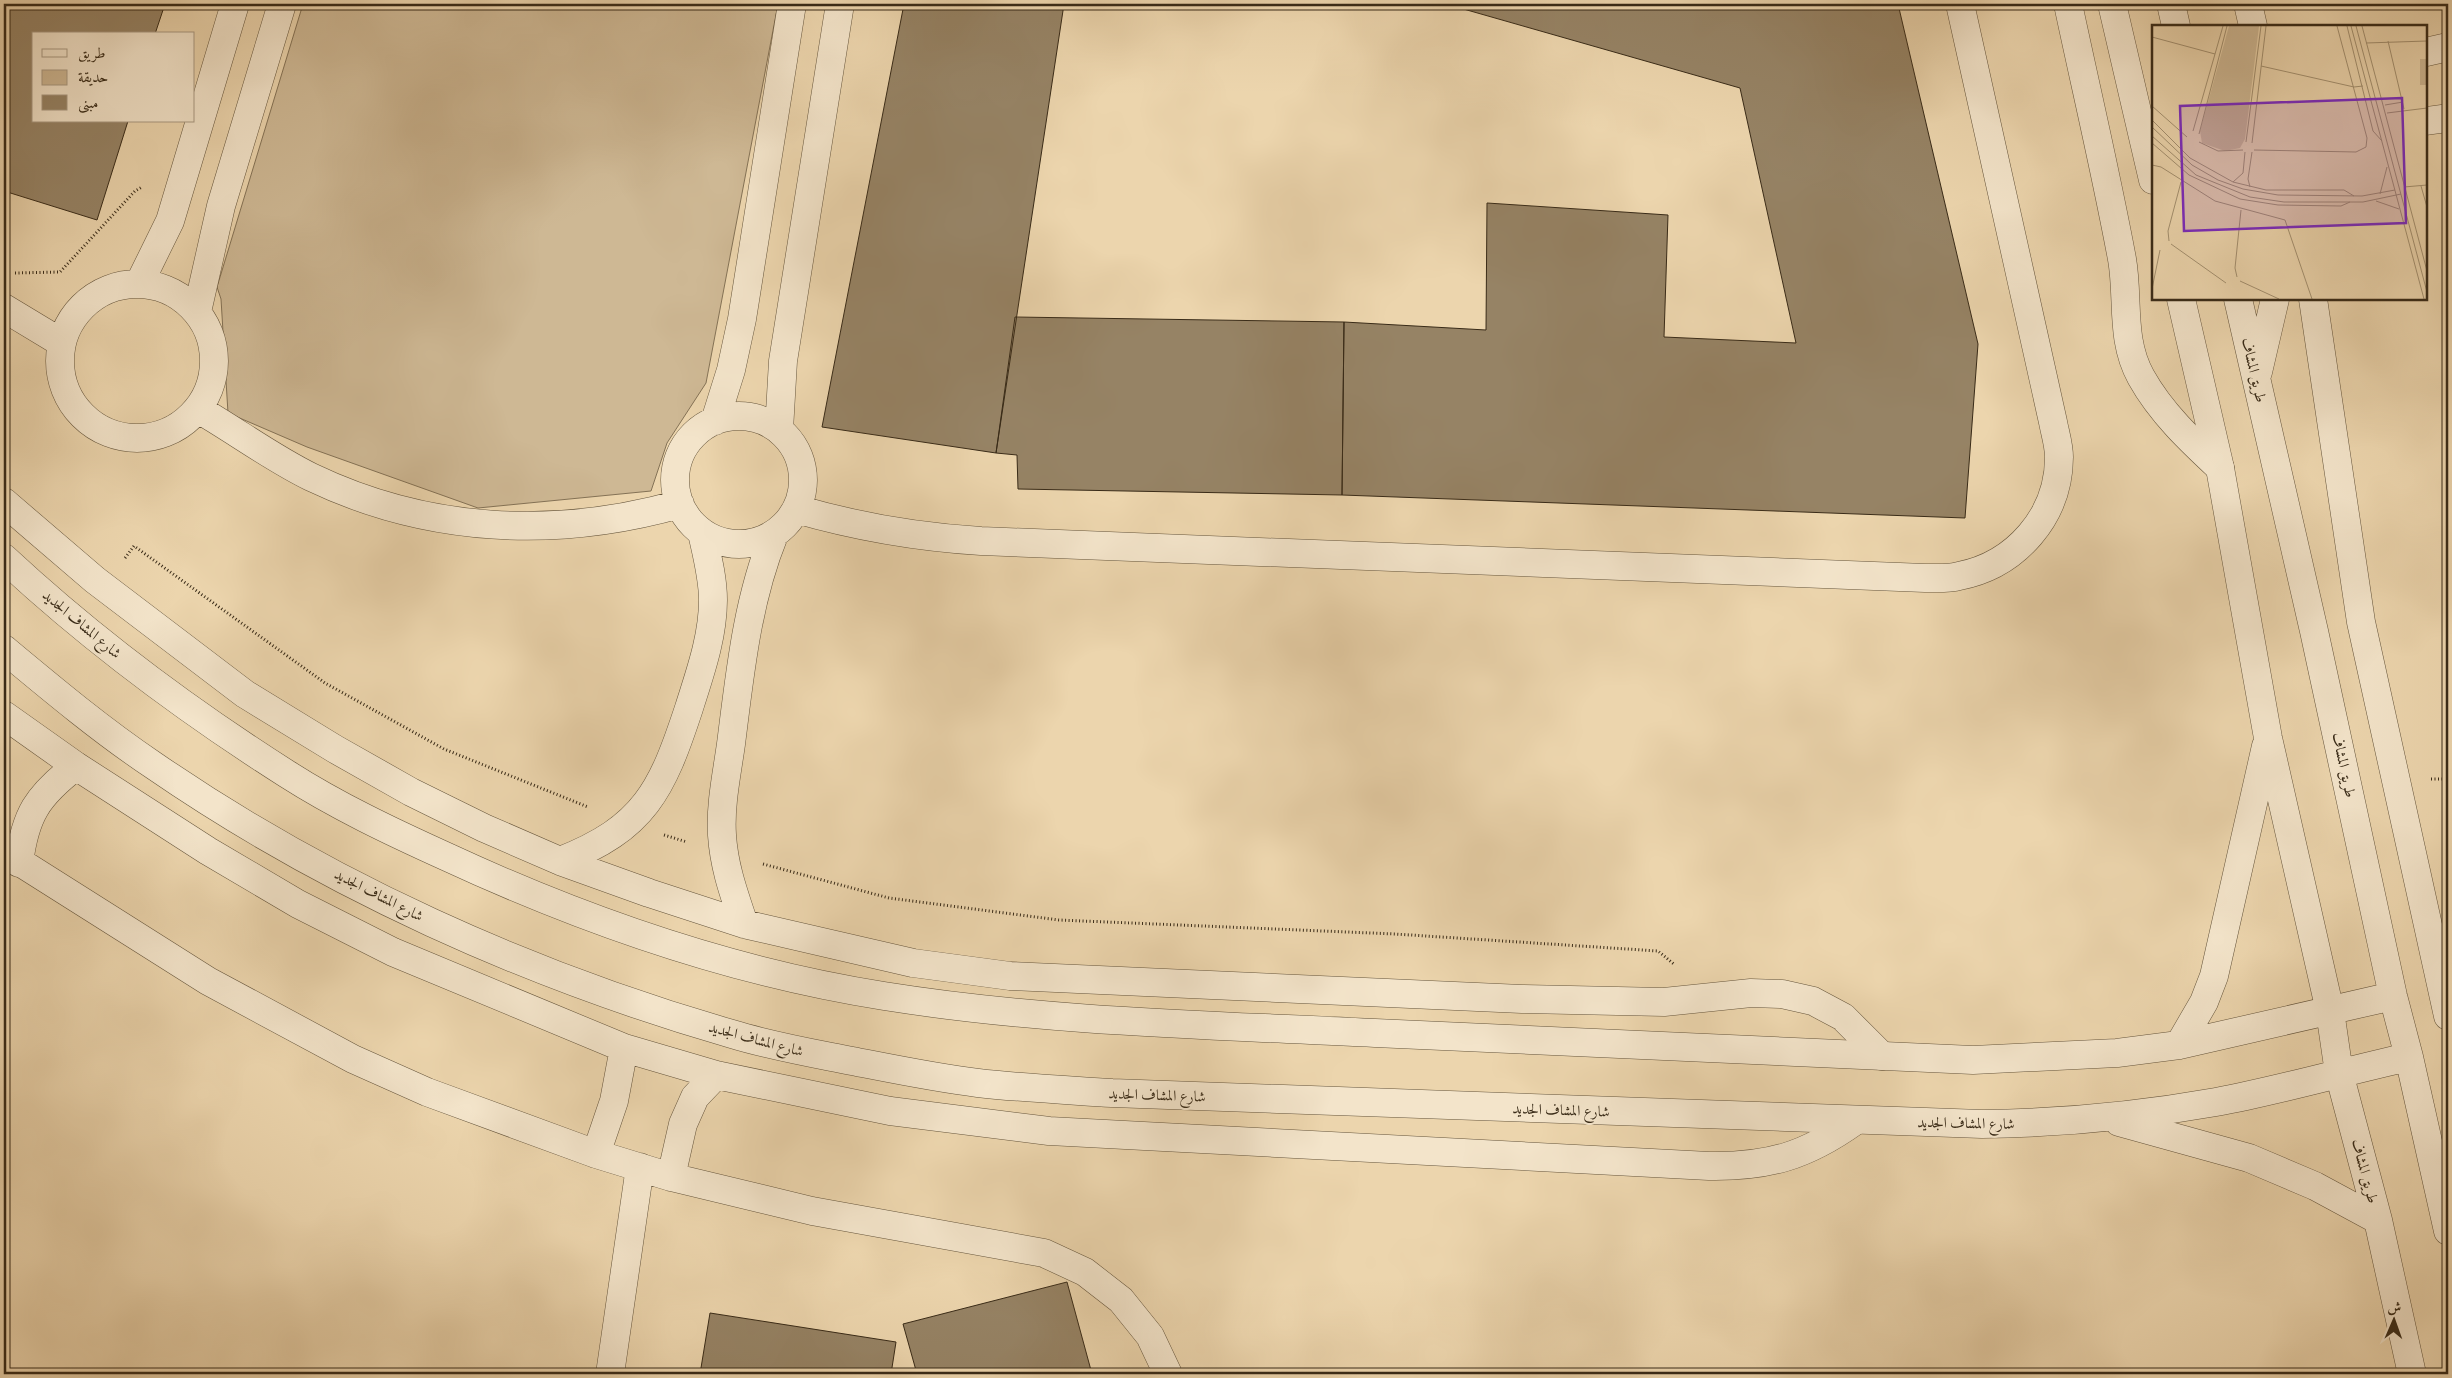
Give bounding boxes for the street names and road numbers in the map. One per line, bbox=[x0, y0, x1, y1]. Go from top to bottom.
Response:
street label: طريق المشاف bbox=[2237, 336, 2270, 404]
street label: شارع المشاف الجديد bbox=[36, 586, 125, 665]
street label: طريق المشاف bbox=[2327, 731, 2360, 799]
street label: شارع المشاف الجديد bbox=[330, 865, 426, 929]
street label: شارع المشاف الجديد bbox=[706, 1018, 805, 1064]
street label: شارع المشاف الجديد bbox=[1108, 1084, 1206, 1110]
street label: شارع المشاف الجديد bbox=[1512, 1099, 1610, 1125]
street label: شارع المشاف الجديد bbox=[1917, 1113, 2015, 1137]
street label: طريق المشاف bbox=[2347, 1137, 2382, 1205]

